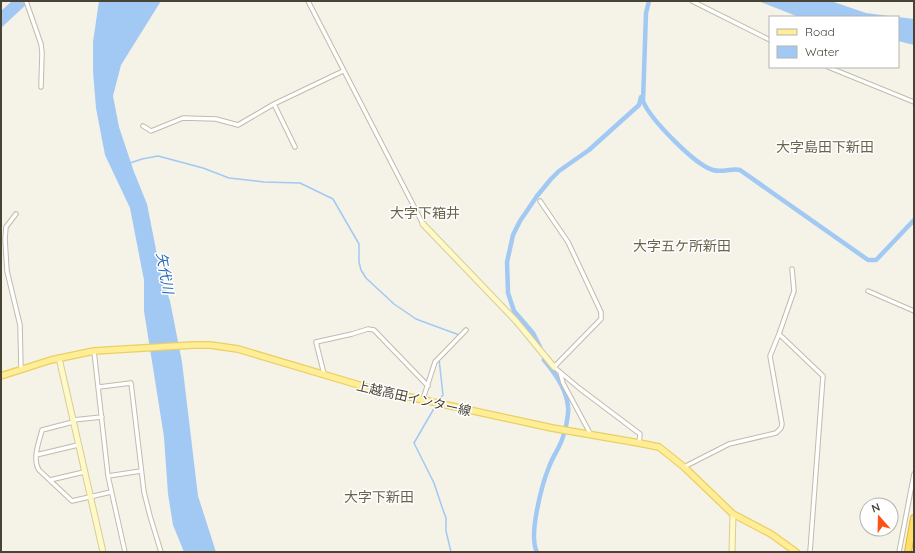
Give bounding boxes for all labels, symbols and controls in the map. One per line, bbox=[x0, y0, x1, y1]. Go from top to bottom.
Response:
legend bbox=[769, 16, 899, 68]
text: Road bbox=[805, 24, 835, 39]
text: Water bbox=[805, 44, 840, 59]
district label: 大字島田下新田 bbox=[776, 138, 874, 156]
district label: 大字下箱井 bbox=[390, 204, 460, 222]
district label: 大字五ケ所新田 bbox=[633, 237, 731, 255]
water label: 矢代川 bbox=[152, 251, 178, 297]
street label: 上越高田インター線 bbox=[355, 377, 473, 419]
district label: 大字下新田 bbox=[344, 488, 414, 506]
north arrow bbox=[859, 497, 899, 537]
text: N bbox=[869, 500, 882, 516]

